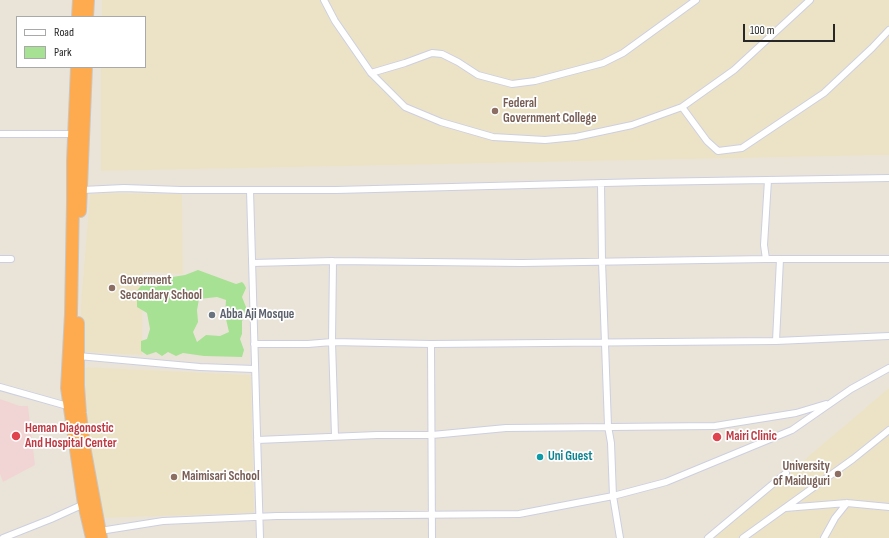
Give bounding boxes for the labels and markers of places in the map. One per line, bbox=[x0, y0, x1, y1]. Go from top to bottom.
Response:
place label: Federal Government College bbox=[503, 96, 596, 127]
marker: Federal Government College bbox=[490, 106, 500, 116]
place label: Goverment Secondary School bbox=[120, 273, 202, 304]
marker: Goverment Secondary School bbox=[107, 283, 117, 293]
place label: Abba Aji Mosque bbox=[220, 307, 294, 323]
marker: Abba Aji Mosque bbox=[207, 310, 217, 320]
place label: Heman Diagonostic And Hospital Center bbox=[25, 421, 117, 452]
place label: Mairi Clinic bbox=[726, 429, 777, 445]
marker: Heman Diagonostic And Hospital Center bbox=[10, 430, 22, 442]
marker: Mairi Clinic bbox=[711, 431, 723, 443]
place label: Uni Guest bbox=[548, 449, 593, 465]
marker: Uni Guest bbox=[535, 452, 545, 462]
place label: University of Maiduguri bbox=[773, 459, 830, 490]
place label: Maimisari School bbox=[182, 469, 260, 485]
marker: University of Maiduguri bbox=[833, 469, 843, 479]
marker: Maimisari School bbox=[169, 472, 179, 482]

